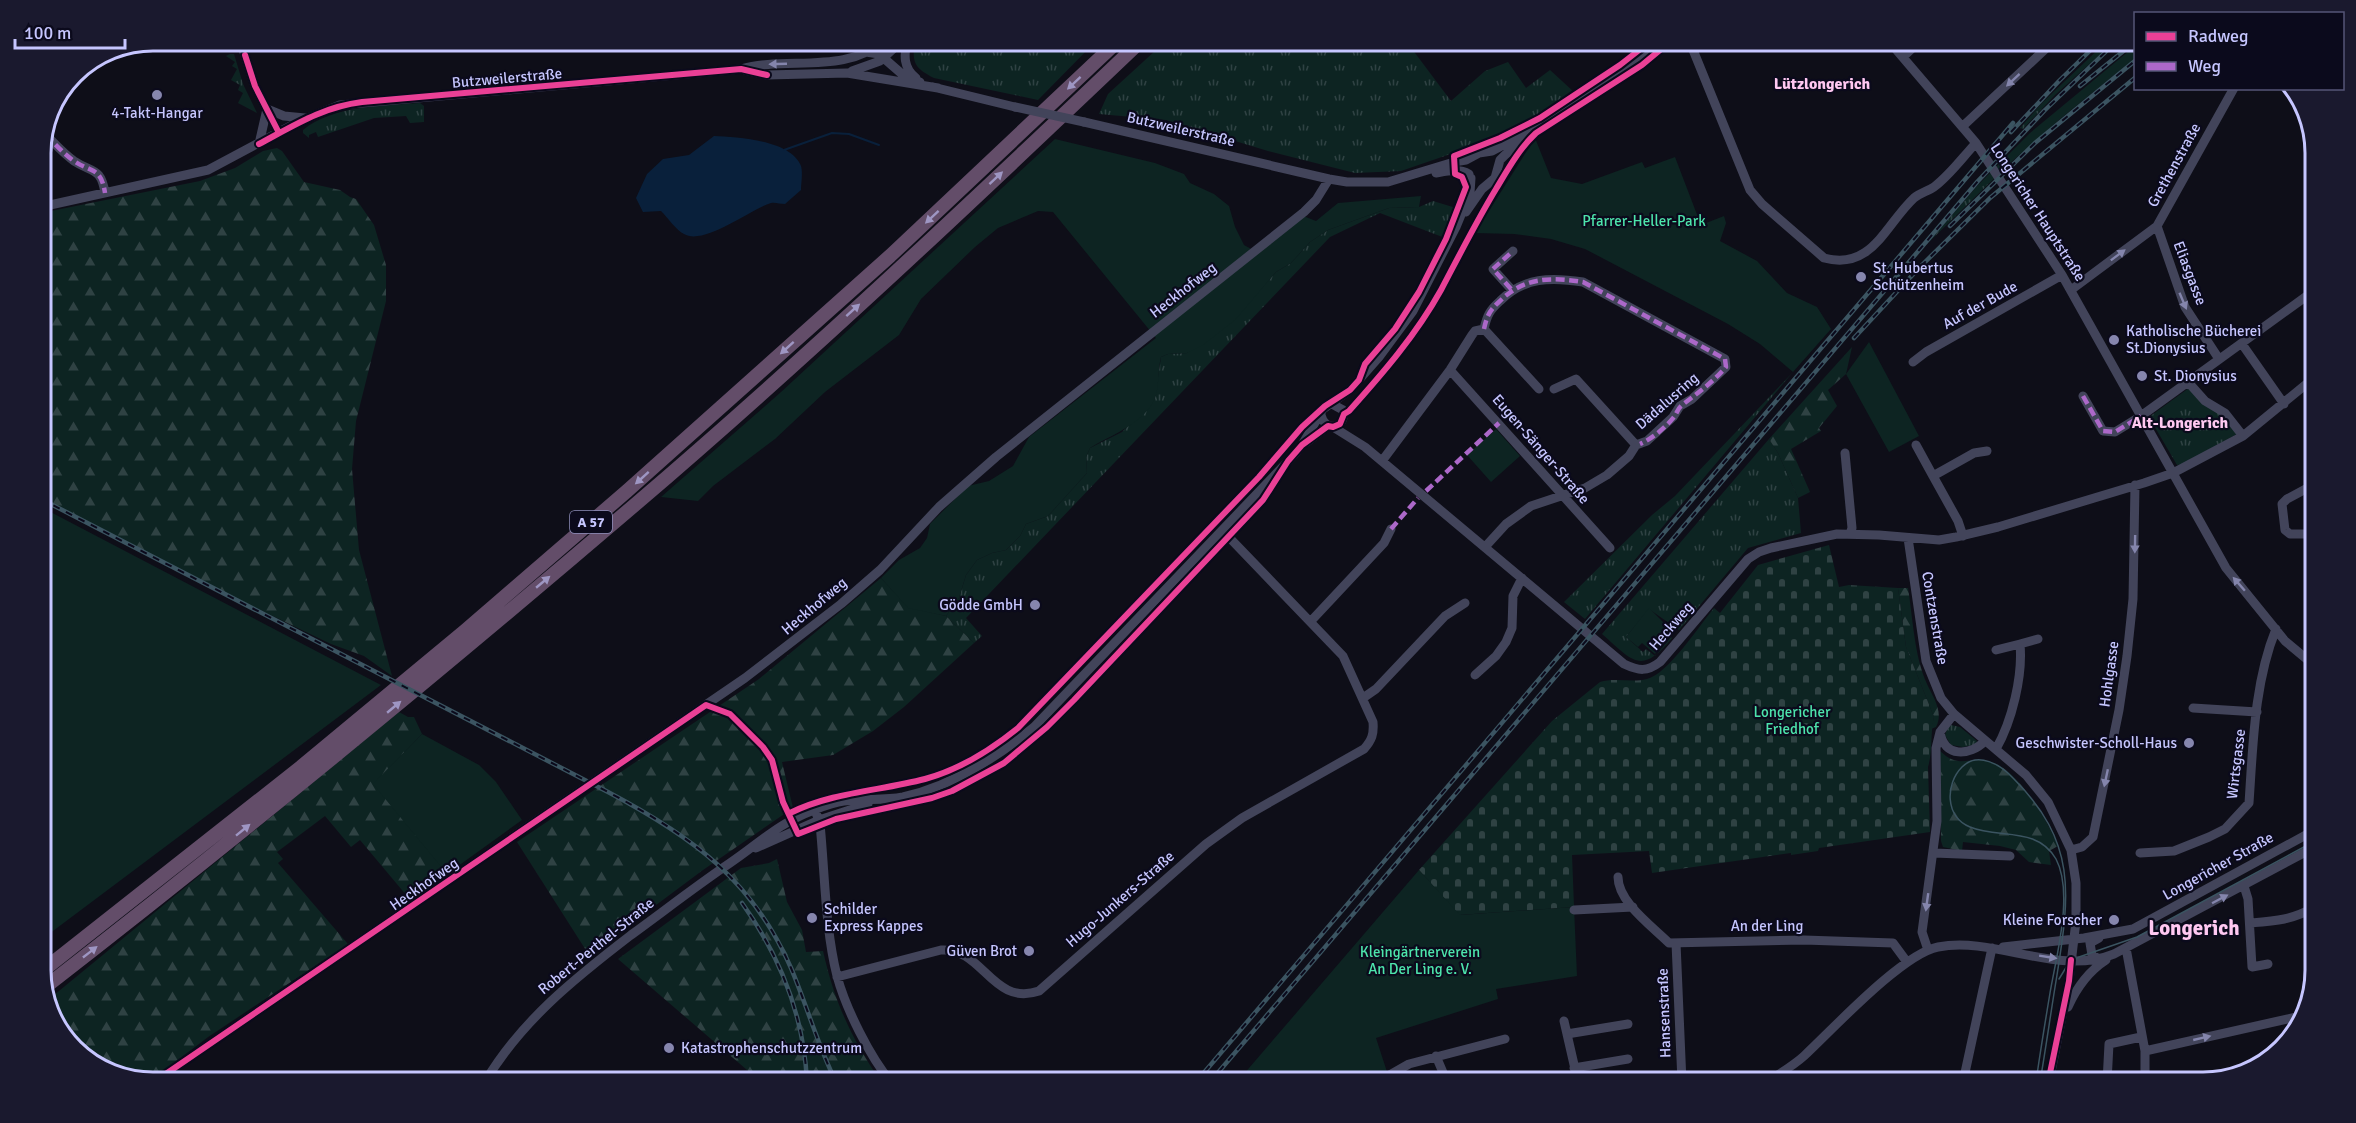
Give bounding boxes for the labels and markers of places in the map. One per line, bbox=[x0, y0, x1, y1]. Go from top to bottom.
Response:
marker: 4-Takt-Hangar bbox=[150, 88, 164, 102]
place label: 4-Takt-Hangar bbox=[111, 104, 203, 122]
place label: St. Hubertus Schützenheim bbox=[1873, 259, 1964, 294]
marker: St. Hubertus Schützenheim bbox=[1854, 270, 1868, 284]
place label: Katholische Bücherei St.Dionysius bbox=[2126, 322, 2261, 357]
marker: Katholische Bücherei St.Dionysius bbox=[2107, 333, 2121, 347]
place label: St. Dionysius bbox=[2154, 367, 2237, 385]
marker: St. Dionysius bbox=[2135, 369, 2149, 383]
place label: Gödde GmbH bbox=[939, 596, 1023, 614]
marker: Gödde GmbH bbox=[1028, 598, 1042, 612]
place label: Geschwister-Scholl-Haus bbox=[2016, 734, 2177, 752]
marker: Geschwister-Scholl-Haus bbox=[2182, 736, 2196, 750]
place label: Schilder Express Kappes bbox=[824, 900, 923, 935]
marker: Schilder Express Kappes bbox=[805, 911, 819, 925]
place label: Kleine Forscher bbox=[2003, 911, 2102, 929]
marker: Kleine Forscher bbox=[2107, 913, 2121, 927]
place label: Güven Brot bbox=[947, 942, 1017, 960]
marker: Güven Brot bbox=[1022, 944, 1036, 958]
place label: Katastrophenschutzzentrum bbox=[681, 1039, 862, 1057]
marker: Katastrophenschutzzentrum bbox=[662, 1041, 676, 1055]

